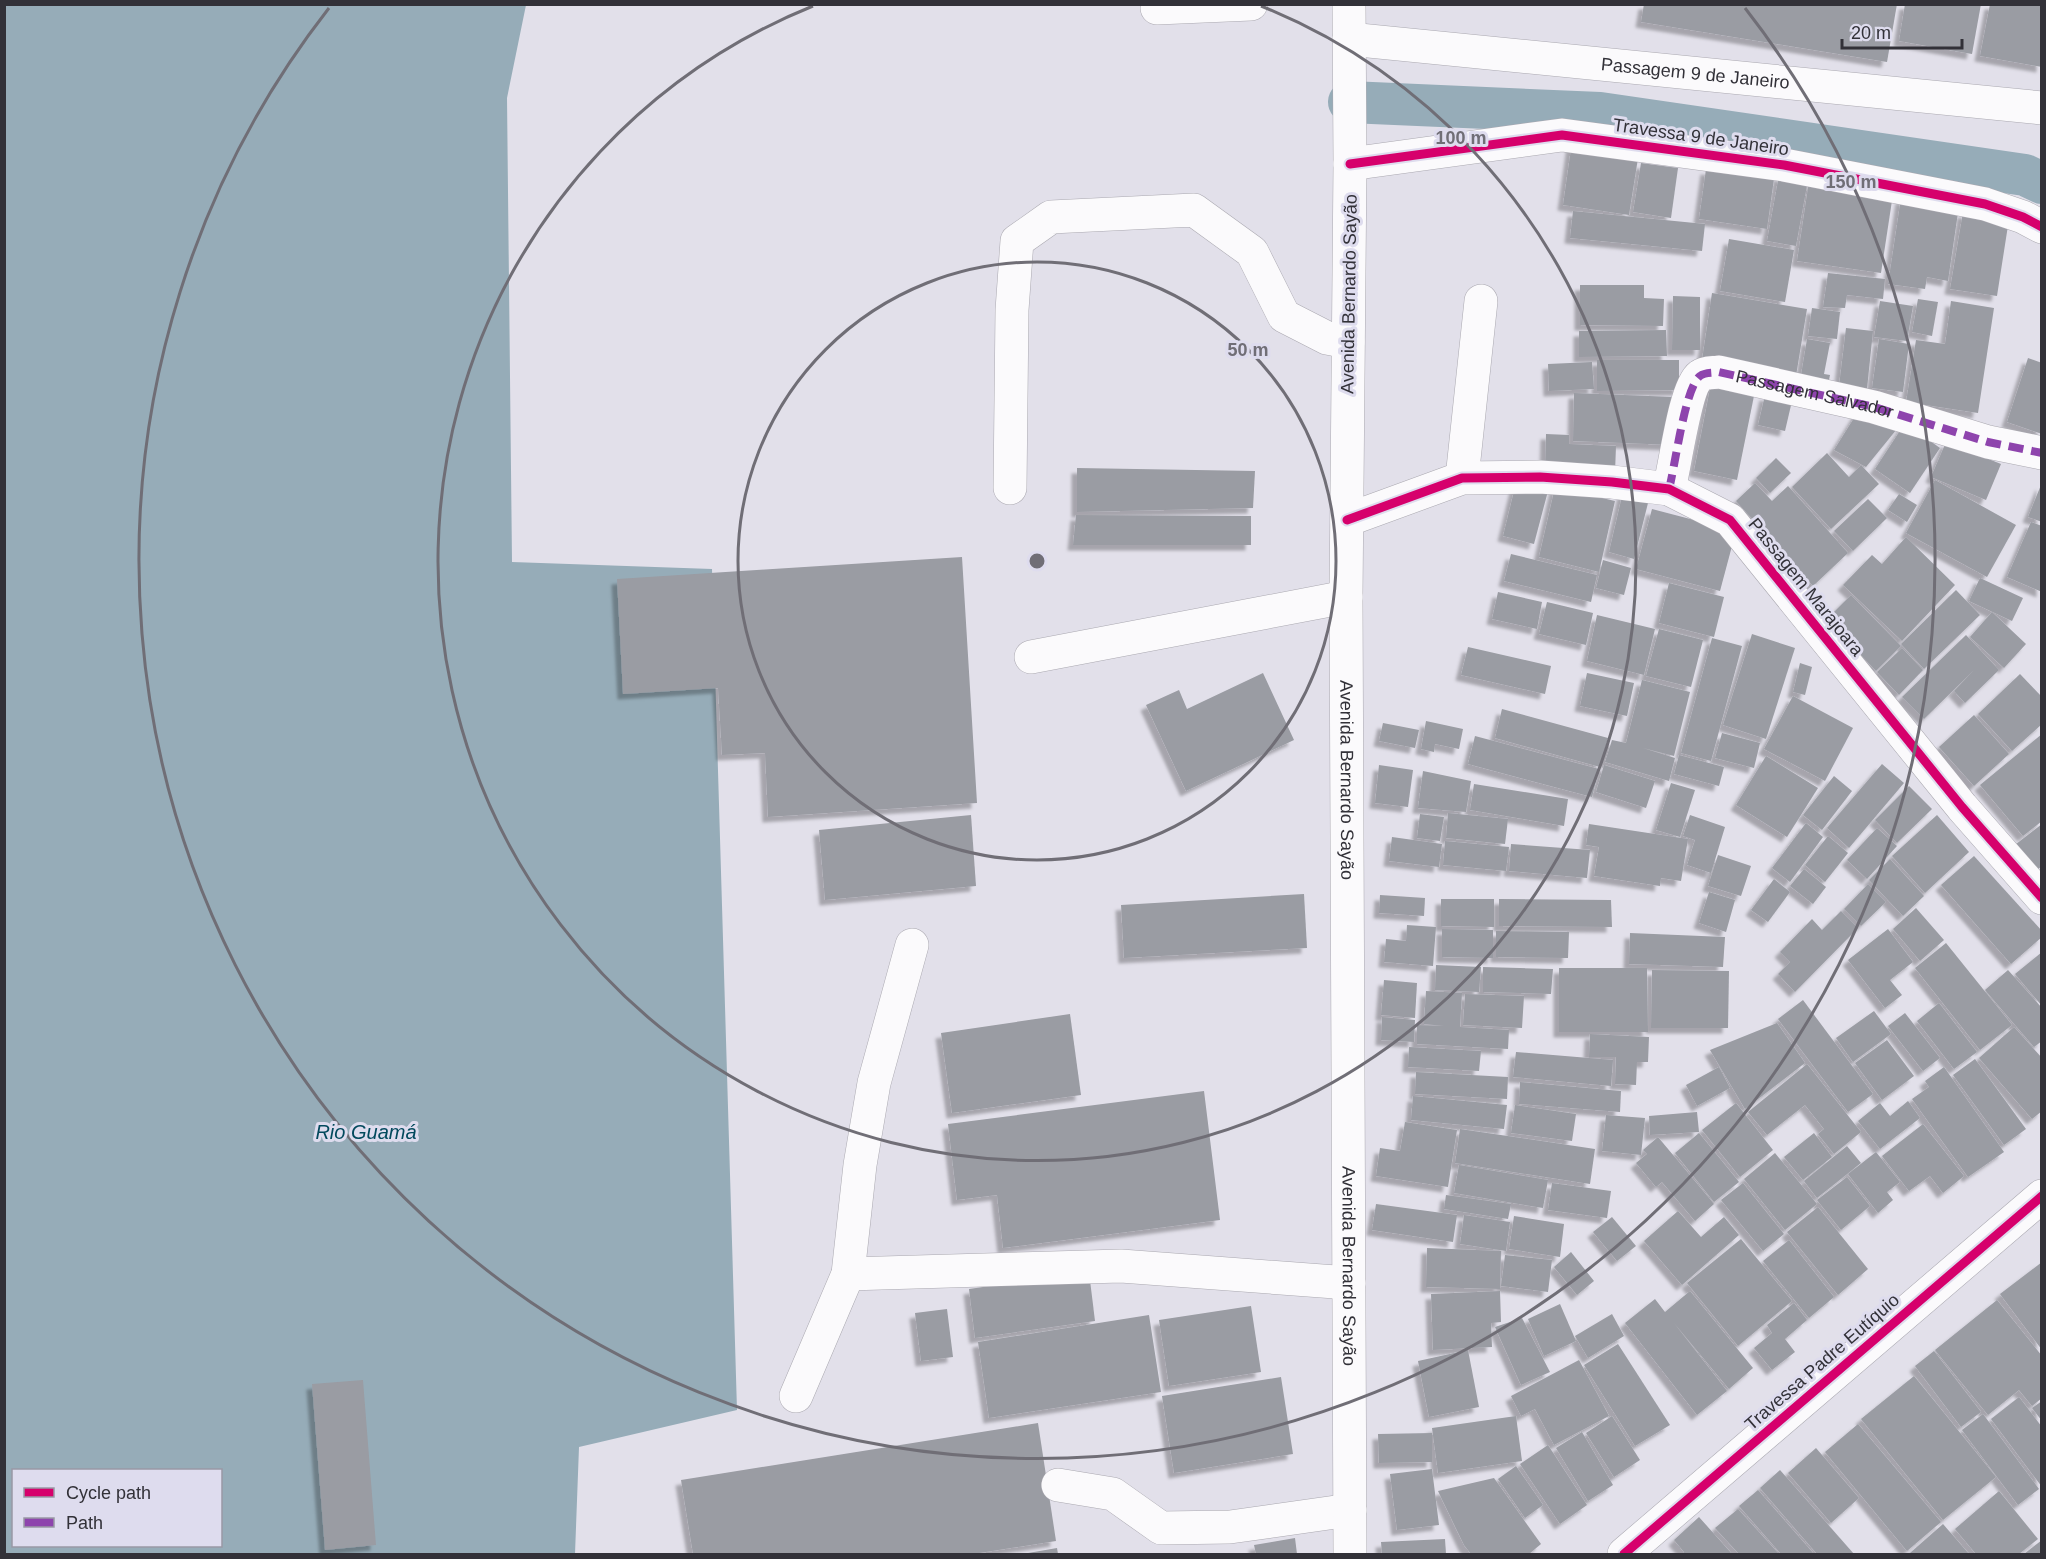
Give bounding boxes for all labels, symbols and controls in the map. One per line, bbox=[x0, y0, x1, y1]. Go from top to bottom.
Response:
scale bar bbox=[1842, 12, 1962, 50]
text: 20 m bbox=[1851, 23, 1891, 43]
street label: Passagem 9 de Janeiro bbox=[1600, 54, 1790, 93]
street label: Travessa 9 de Janeiro bbox=[1612, 115, 1790, 159]
text: 100 m bbox=[1435, 128, 1487, 148]
text: 150 m bbox=[1825, 172, 1877, 192]
street label: Avenida Bernardo Sayão bbox=[1337, 194, 1361, 394]
text: 50 m bbox=[1227, 340, 1269, 360]
street label: Passagem Salvador bbox=[1734, 366, 1896, 422]
street label: Passagem Marajoara bbox=[1744, 514, 1868, 661]
centre of rings bbox=[1027, 551, 1047, 571]
street label: Avenida Bernardo Sayão bbox=[1336, 680, 1357, 880]
water label: Rio Guamá bbox=[315, 1121, 417, 1143]
street label: Avenida Bernardo Sayão bbox=[1338, 1166, 1359, 1366]
street label: Travessa Padre Eutíquio bbox=[1741, 1290, 1903, 1434]
legend bbox=[12, 1469, 222, 1547]
text: Cycle path bbox=[66, 1483, 151, 1503]
text: Path bbox=[66, 1513, 103, 1533]

